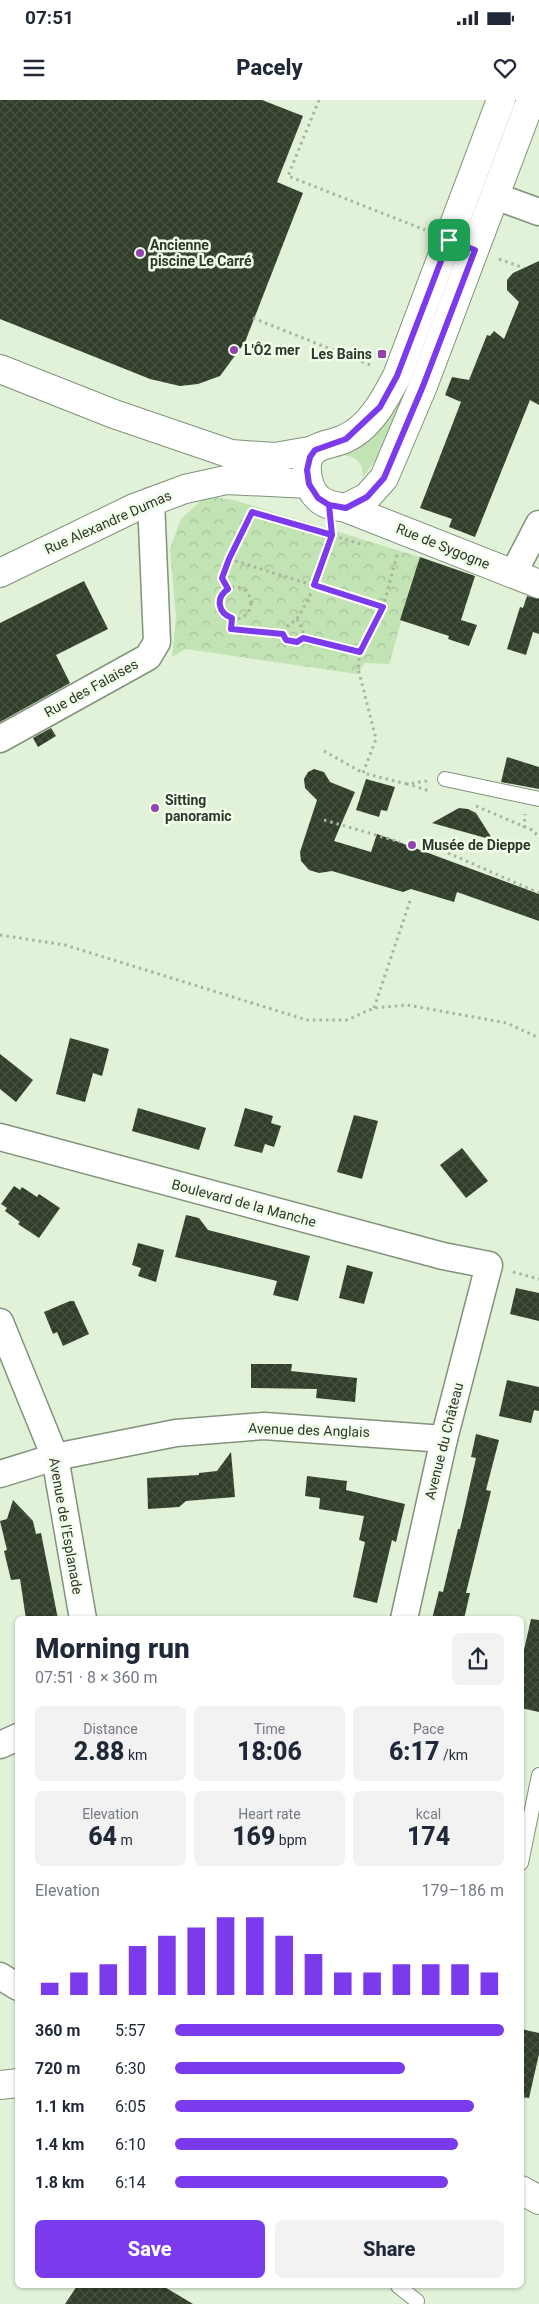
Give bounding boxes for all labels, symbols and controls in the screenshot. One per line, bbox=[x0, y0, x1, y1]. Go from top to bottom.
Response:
text: 07:51 bbox=[25, 6, 74, 29]
icon: menu bbox=[20, 54, 48, 82]
icon: heart bbox=[491, 54, 519, 82]
text: Pacely bbox=[236, 55, 303, 80]
pin bbox=[428, 219, 470, 261]
icon: arrive bbox=[435, 226, 463, 254]
place label: Ancienne piscine Le Carré bbox=[150, 237, 252, 269]
marker: Ancienne piscine Le Carré bbox=[134, 247, 146, 259]
place label: L'Ô2 mer bbox=[244, 341, 300, 358]
marker: L'Ô2 mer bbox=[228, 344, 240, 356]
place label: Les Bains bbox=[311, 346, 372, 362]
marker: Les Bains bbox=[376, 348, 388, 360]
street label: Rue Alexandre Dumas bbox=[42, 487, 174, 557]
street label: Rue de Sygogne bbox=[394, 520, 492, 572]
street label: Rue des Falaises bbox=[41, 656, 141, 720]
place label: Sitting panoramic bbox=[165, 792, 232, 824]
marker: Sitting panoramic bbox=[149, 802, 161, 814]
place label: Musée de Dieppe bbox=[422, 837, 531, 853]
marker: Musée de Dieppe bbox=[406, 839, 418, 851]
street label: Boulevard de la Manche bbox=[170, 1176, 318, 1230]
street label: Avenue du Château bbox=[422, 1381, 466, 1501]
street label: Avenue des Anglais bbox=[248, 1420, 370, 1440]
street label: Avenue de l'Esplanade bbox=[46, 1456, 86, 1596]
text: Morning run bbox=[35, 1632, 190, 1665]
button: share bbox=[452, 1633, 504, 1685]
text: 07:51 · 8 × 360 m bbox=[35, 1668, 157, 1687]
text: Distance bbox=[83, 1721, 138, 1737]
text: Time bbox=[254, 1721, 285, 1737]
text: Pace bbox=[413, 1721, 444, 1737]
text: 2.88 bbox=[74, 1737, 124, 1766]
text: 18:06 bbox=[237, 1737, 302, 1766]
text: 6:17 bbox=[389, 1737, 439, 1766]
text: km bbox=[124, 1747, 147, 1763]
text: /km bbox=[439, 1747, 468, 1763]
text: Elevation bbox=[82, 1806, 139, 1822]
text: Heart rate bbox=[238, 1806, 301, 1822]
text: kcal bbox=[416, 1806, 441, 1822]
text: 64 bbox=[88, 1822, 117, 1851]
text: 169 bbox=[232, 1822, 275, 1851]
text: 174 bbox=[407, 1822, 450, 1851]
text: m bbox=[117, 1832, 133, 1848]
text: bpm bbox=[275, 1832, 307, 1848]
text: Elevation bbox=[35, 1881, 100, 1900]
text: 179–186 m bbox=[422, 1881, 504, 1900]
text: 360 m bbox=[35, 2021, 80, 2040]
text: 5:57 bbox=[115, 2021, 146, 2040]
text: 720 m bbox=[35, 2059, 80, 2078]
text: 6:30 bbox=[115, 2059, 146, 2078]
text: 1.1 km bbox=[35, 2097, 84, 2116]
text: 6:05 bbox=[115, 2097, 146, 2116]
text: 1.4 km bbox=[35, 2135, 84, 2154]
text: 6:10 bbox=[115, 2135, 146, 2154]
text: 1.8 km bbox=[35, 2173, 84, 2192]
text: 6:14 bbox=[115, 2173, 146, 2192]
button: Save bbox=[35, 2220, 265, 2278]
button: Share bbox=[275, 2220, 504, 2278]

